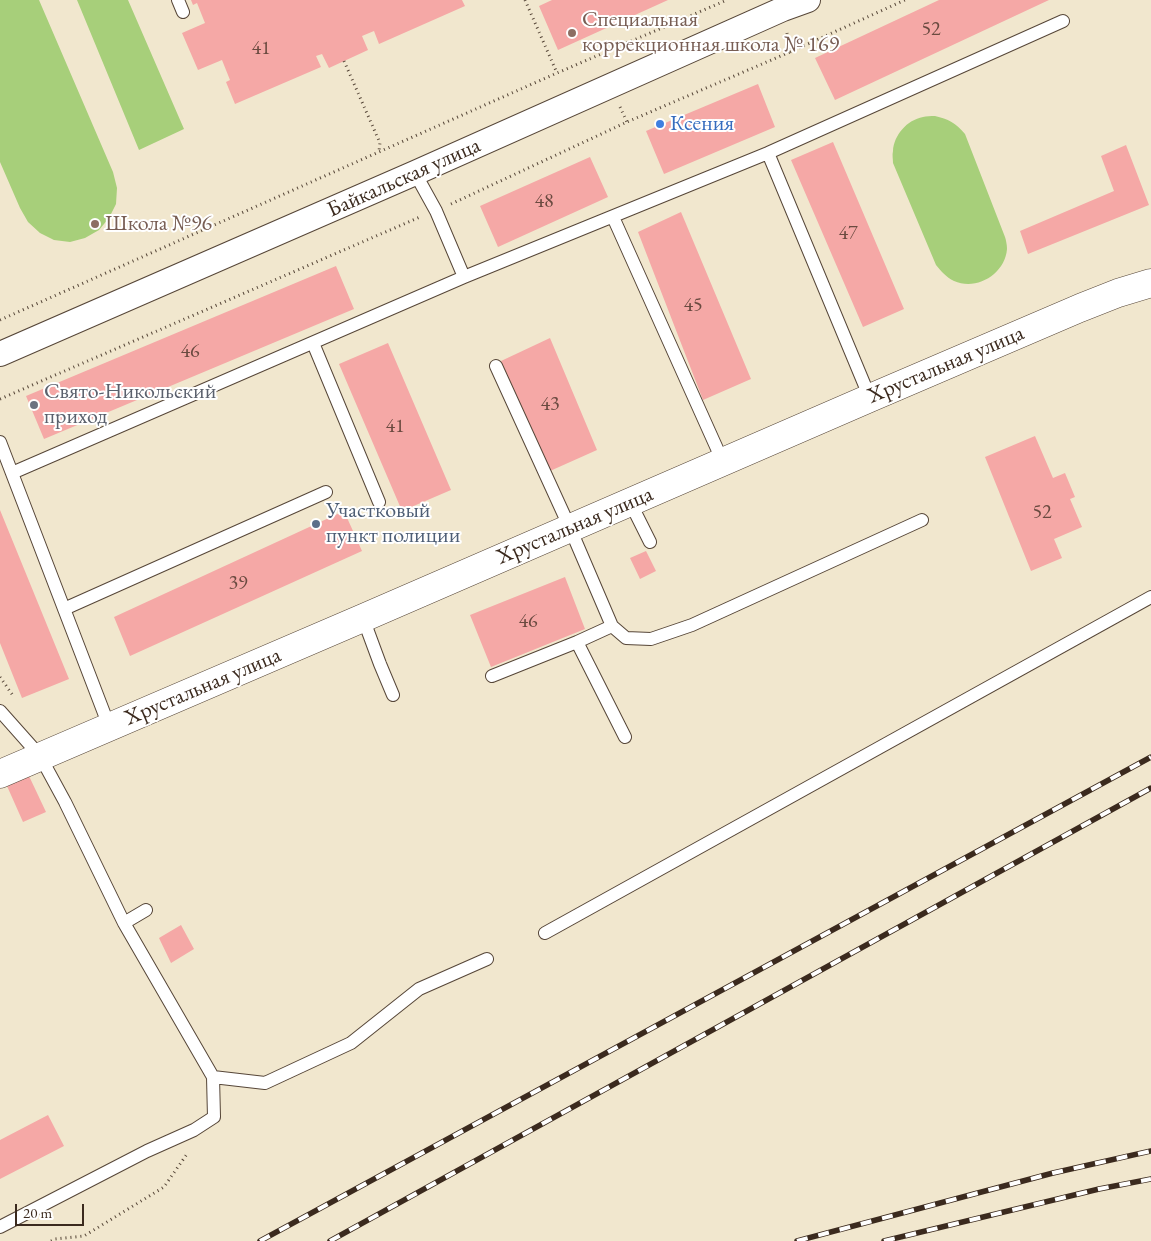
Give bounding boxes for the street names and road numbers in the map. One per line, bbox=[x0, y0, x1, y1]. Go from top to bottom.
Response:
street label: Байкальская улица bbox=[323, 132, 485, 224]
street label: Хрустальная улица bbox=[864, 320, 1028, 410]
street label: Хрустальная улица bbox=[493, 481, 657, 571]
street label: Хрустальная улица bbox=[121, 642, 285, 732]

